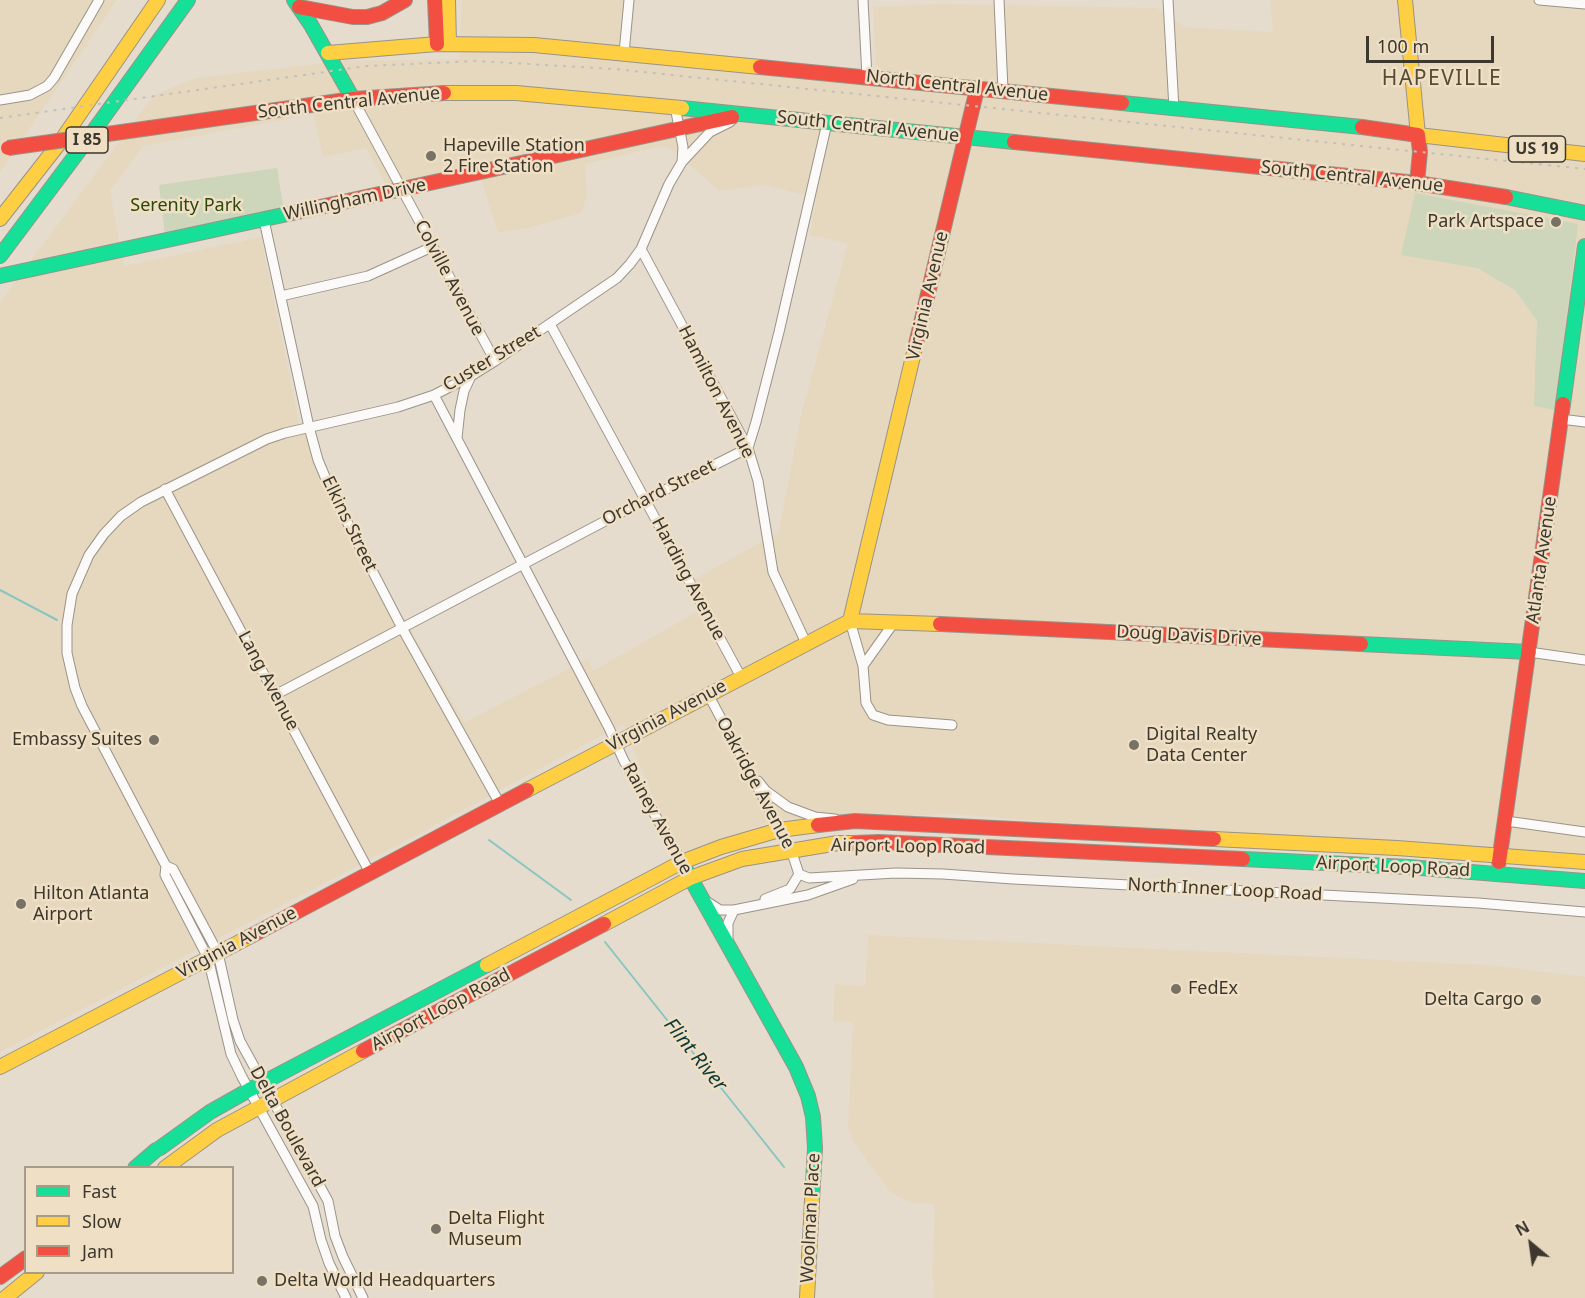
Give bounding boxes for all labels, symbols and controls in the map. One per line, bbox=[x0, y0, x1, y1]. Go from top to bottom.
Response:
scale bar bbox=[1369, 24, 1496, 62]
text: 100 m bbox=[1377, 34, 1429, 58]
street label: North Central Avenue bbox=[865, 66, 1049, 106]
district label: HAPEVILLE bbox=[1382, 66, 1502, 92]
street label: South Central Avenue bbox=[257, 83, 441, 123]
street label: South Central Avenue bbox=[776, 107, 960, 147]
road number: I 85 bbox=[66, 127, 108, 153]
place label: Hapeville Station 2 Fire Station bbox=[443, 135, 585, 178]
road number: US 19 bbox=[1508, 136, 1566, 162]
marker: Hapeville Station 2 Fire Station bbox=[424, 149, 438, 163]
street label: South Central Avenue bbox=[1260, 157, 1444, 197]
street label: Willingham Drive bbox=[282, 174, 428, 226]
park label: Serenity Park bbox=[130, 195, 242, 217]
place label: Park Artspace bbox=[1427, 211, 1544, 233]
marker: Park Artspace bbox=[1549, 215, 1563, 229]
street label: Colville Avenue bbox=[409, 216, 489, 340]
street label: Virginia Avenue bbox=[903, 229, 953, 363]
street label: Custer Street bbox=[439, 321, 545, 397]
street label: Hamilton Avenue bbox=[673, 322, 759, 462]
street label: Orchard Street bbox=[599, 455, 719, 531]
street label: Elkins Street bbox=[317, 473, 381, 575]
street label: Atlanta Avenue bbox=[1522, 495, 1562, 625]
street label: Harding Avenue bbox=[646, 514, 730, 644]
street label: Doug Davis Drive bbox=[1116, 621, 1262, 651]
street label: Lang Avenue bbox=[233, 628, 303, 734]
street label: Virginia Avenue bbox=[604, 675, 730, 757]
street label: Oakridge Avenue bbox=[711, 713, 799, 853]
place label: Digital Realty Data Center bbox=[1146, 724, 1257, 766]
place label: Embassy Suites bbox=[12, 729, 142, 751]
marker: Embassy Suites bbox=[147, 733, 161, 747]
marker: Digital Realty Data Center bbox=[1127, 738, 1141, 752]
street label: Rainey Avenue bbox=[618, 760, 696, 878]
street label: Airport Loop Road bbox=[831, 835, 985, 859]
street label: Airport Loop Road bbox=[1315, 852, 1471, 882]
street label: North Inner Loop Road bbox=[1127, 874, 1323, 906]
place label: Hilton Atlanta Airport bbox=[33, 883, 149, 926]
marker: Hilton Atlanta Airport bbox=[14, 897, 28, 911]
street label: Virginia Avenue bbox=[174, 902, 300, 984]
street label: Airport Loop Road bbox=[368, 964, 514, 1056]
place label: FedEx bbox=[1188, 978, 1238, 1000]
marker: FedEx bbox=[1169, 982, 1183, 996]
place label: Delta Cargo bbox=[1424, 989, 1524, 1011]
marker: Delta Cargo bbox=[1529, 993, 1543, 1007]
water label: Flint River bbox=[658, 1014, 732, 1096]
street label: Delta Boulevard bbox=[245, 1063, 329, 1191]
street label: Woolman Place bbox=[797, 1153, 825, 1283]
legend bbox=[24, 1166, 234, 1274]
text: Fast bbox=[82, 1179, 117, 1203]
place label: Delta Flight Museum bbox=[448, 1208, 545, 1250]
text: Slow bbox=[82, 1209, 121, 1233]
north arrow bbox=[1501, 1214, 1561, 1274]
text: N bbox=[1511, 1215, 1533, 1241]
marker: Delta Flight Museum bbox=[429, 1222, 443, 1236]
text: Jam bbox=[82, 1239, 114, 1263]
place label: Delta World Headquarters bbox=[274, 1270, 495, 1292]
marker: Delta World Headquarters bbox=[255, 1274, 269, 1288]

